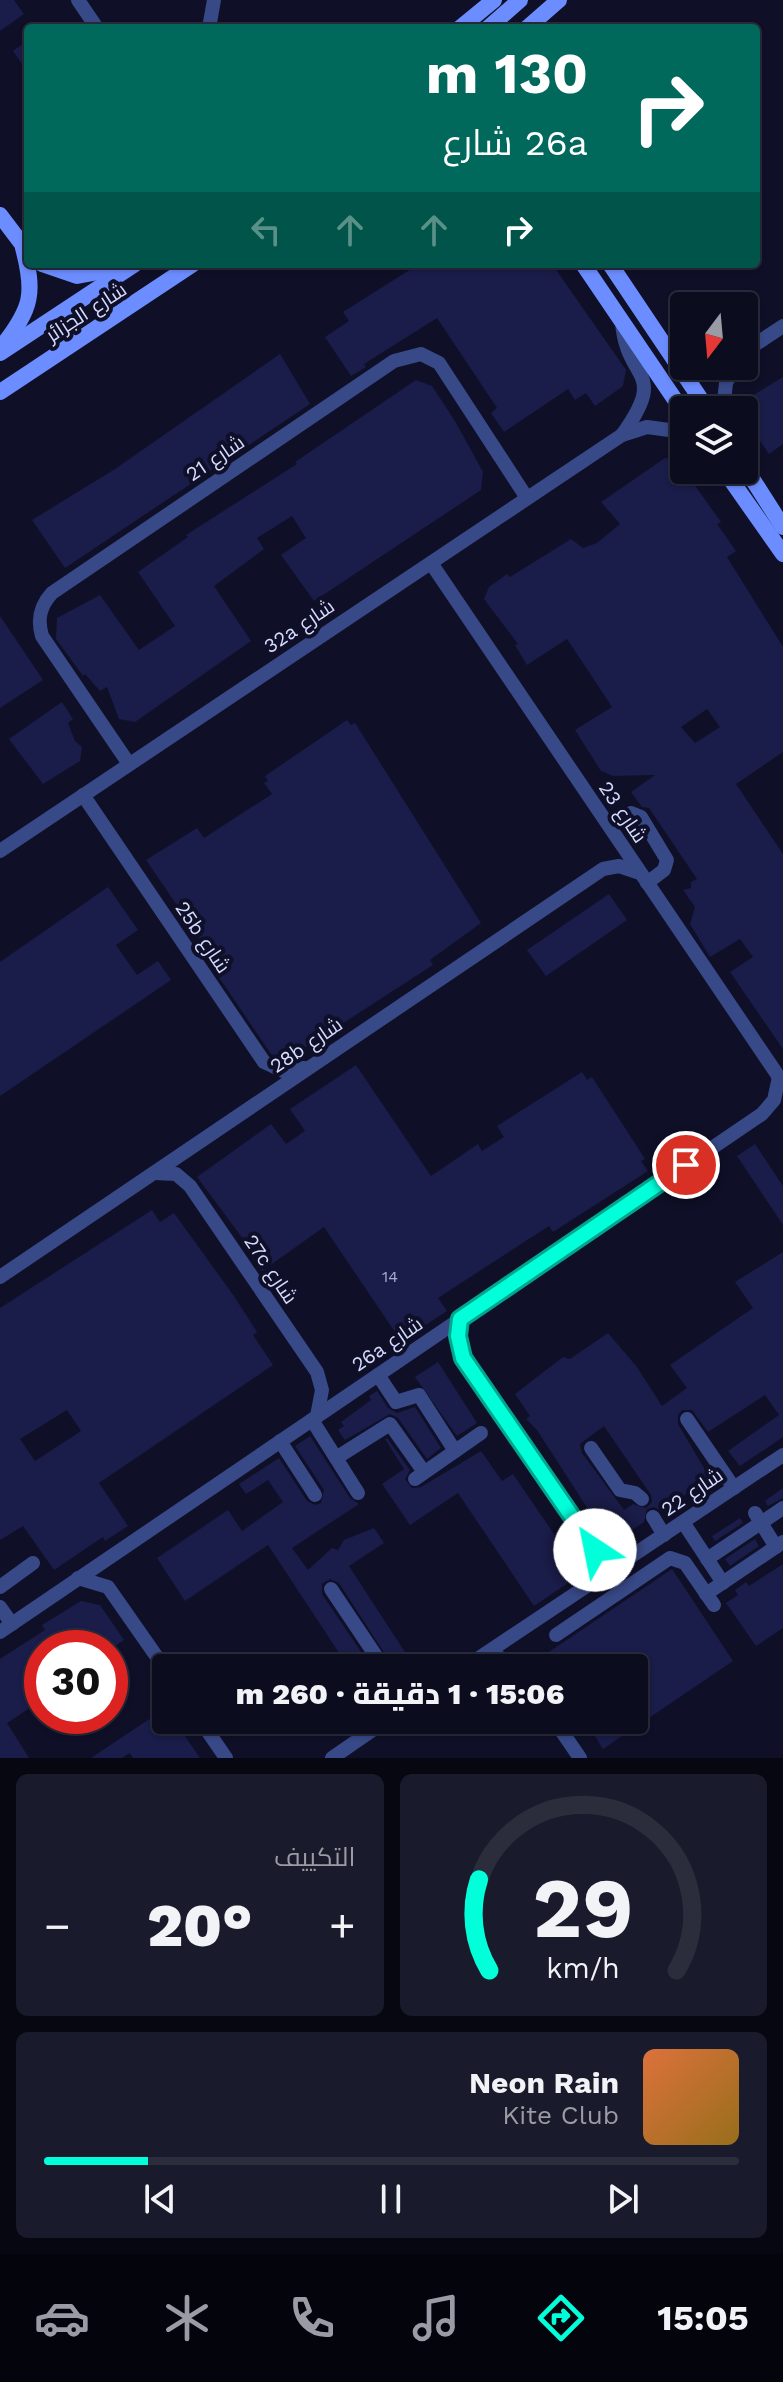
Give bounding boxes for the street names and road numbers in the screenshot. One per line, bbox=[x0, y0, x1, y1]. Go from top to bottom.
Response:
street label: شارع الجزائر bbox=[40, 277, 132, 349]
street label: شارع 21 bbox=[181, 430, 250, 488]
street label: 32a شارع bbox=[259, 594, 340, 660]
street label: شارع 23 bbox=[592, 777, 652, 848]
street label: 25b شارع bbox=[169, 897, 236, 979]
street label: 28b شارع bbox=[265, 1012, 348, 1080]
street label: 27c شارع bbox=[237, 1230, 303, 1309]
street label: 26a شارع bbox=[347, 1312, 428, 1378]
street label: شارع 22 bbox=[657, 1463, 728, 1523]

